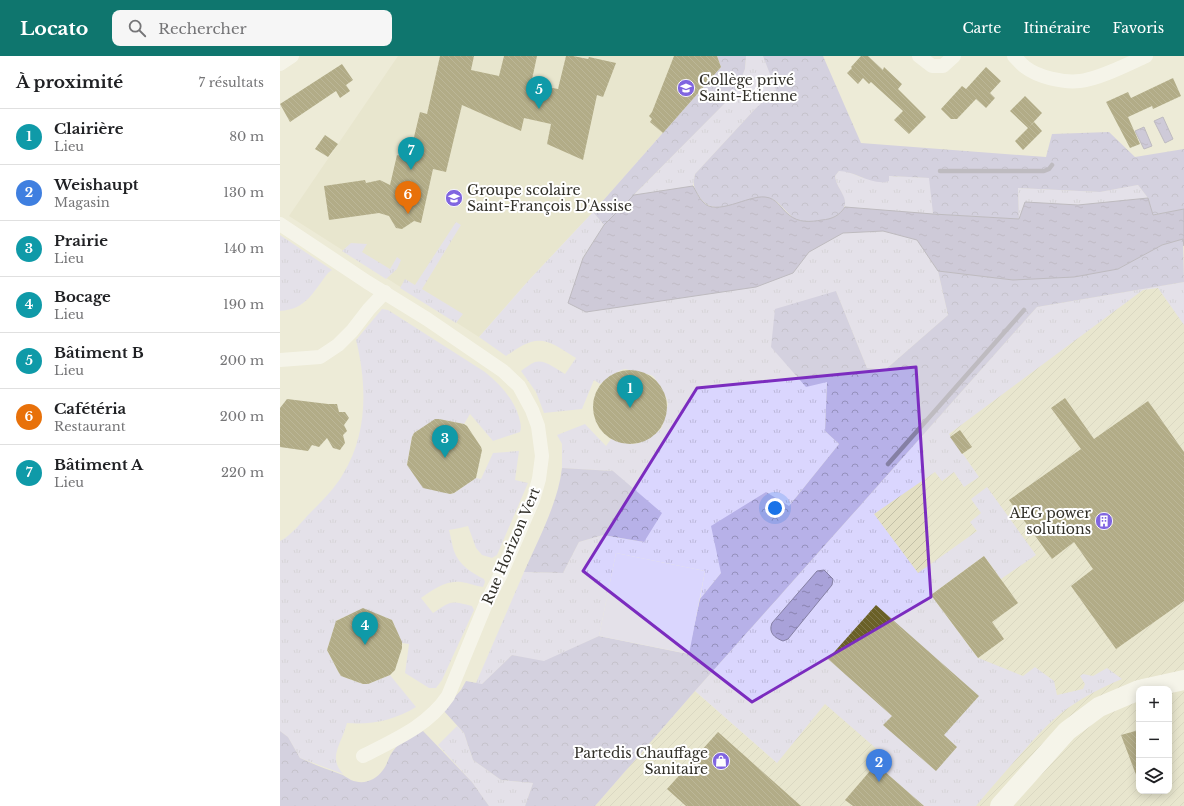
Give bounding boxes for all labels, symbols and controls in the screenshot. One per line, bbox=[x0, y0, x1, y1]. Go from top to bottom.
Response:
search box bbox=[112, 10, 392, 46]
text: Locato bbox=[20, 17, 88, 40]
icon: search bbox=[126, 17, 148, 39]
text: Rechercher bbox=[158, 19, 247, 38]
text: Carte bbox=[962, 19, 1001, 37]
text: Itinéraire bbox=[1023, 19, 1090, 37]
text: Favoris bbox=[1112, 19, 1164, 37]
place label: Collège privé Saint-Etienne bbox=[699, 71, 797, 105]
text: À proximité bbox=[16, 72, 123, 93]
text: 7 résultats bbox=[198, 74, 264, 91]
pin: 5 bbox=[526, 76, 552, 109]
school or university icon: Collège privé Saint-Etienne bbox=[676, 78, 696, 98]
text: Clairière bbox=[54, 119, 124, 138]
text: 1 bbox=[26, 128, 32, 145]
text: 80 m bbox=[229, 128, 264, 145]
pin: 7 bbox=[398, 137, 424, 170]
text: Lieu bbox=[54, 138, 84, 155]
text: Weishaupt bbox=[54, 175, 139, 194]
pin: 6 bbox=[395, 181, 421, 214]
place label: Groupe scolaire Saint-François D'Assise bbox=[467, 181, 632, 215]
text: 2 bbox=[25, 184, 33, 201]
text: 130 m bbox=[223, 184, 264, 201]
school or university icon: Groupe scolaire Saint-François D'Assise bbox=[444, 188, 464, 208]
text: Magasin bbox=[54, 194, 110, 211]
text: Prairie bbox=[54, 231, 108, 250]
text: 3 bbox=[25, 240, 33, 257]
text: 140 m bbox=[224, 240, 264, 257]
text: Lieu bbox=[54, 250, 84, 267]
text: Bocage bbox=[54, 287, 111, 306]
text: 4 bbox=[25, 296, 33, 313]
text: 190 m bbox=[223, 296, 264, 313]
text: Lieu bbox=[54, 306, 84, 323]
text: Bâtiment B bbox=[54, 343, 144, 362]
text: 5 bbox=[25, 352, 33, 369]
text: 200 m bbox=[220, 352, 264, 369]
text: Lieu bbox=[54, 362, 84, 379]
pin: 1 bbox=[617, 375, 643, 408]
text: Cafétéria bbox=[54, 399, 126, 418]
text: 6 bbox=[25, 408, 33, 425]
text: 200 m bbox=[220, 408, 264, 425]
text: Restaurant bbox=[54, 418, 126, 435]
pin: 3 bbox=[432, 425, 458, 458]
text: Bâtiment A bbox=[54, 455, 143, 474]
text: 7 bbox=[26, 464, 32, 481]
text: 220 m bbox=[221, 464, 264, 481]
text: Lieu bbox=[54, 474, 84, 491]
street label: Rue Horizon Vert bbox=[478, 484, 544, 607]
your location bbox=[765, 498, 785, 518]
place label: AEG power solutions bbox=[1008, 504, 1091, 538]
building icon: AEG power solutions bbox=[1094, 511, 1114, 531]
pin: 4 bbox=[352, 612, 378, 645]
map controls bbox=[1136, 686, 1172, 794]
button: + bbox=[1136, 686, 1172, 722]
button: − bbox=[1136, 722, 1172, 758]
place label: Partedis Chauffage Sanitaire bbox=[574, 744, 708, 778]
pin: 2 bbox=[866, 749, 892, 782]
shop icon: Partedis Chauffage Sanitaire bbox=[711, 751, 731, 771]
button: layers bbox=[1136, 758, 1172, 794]

